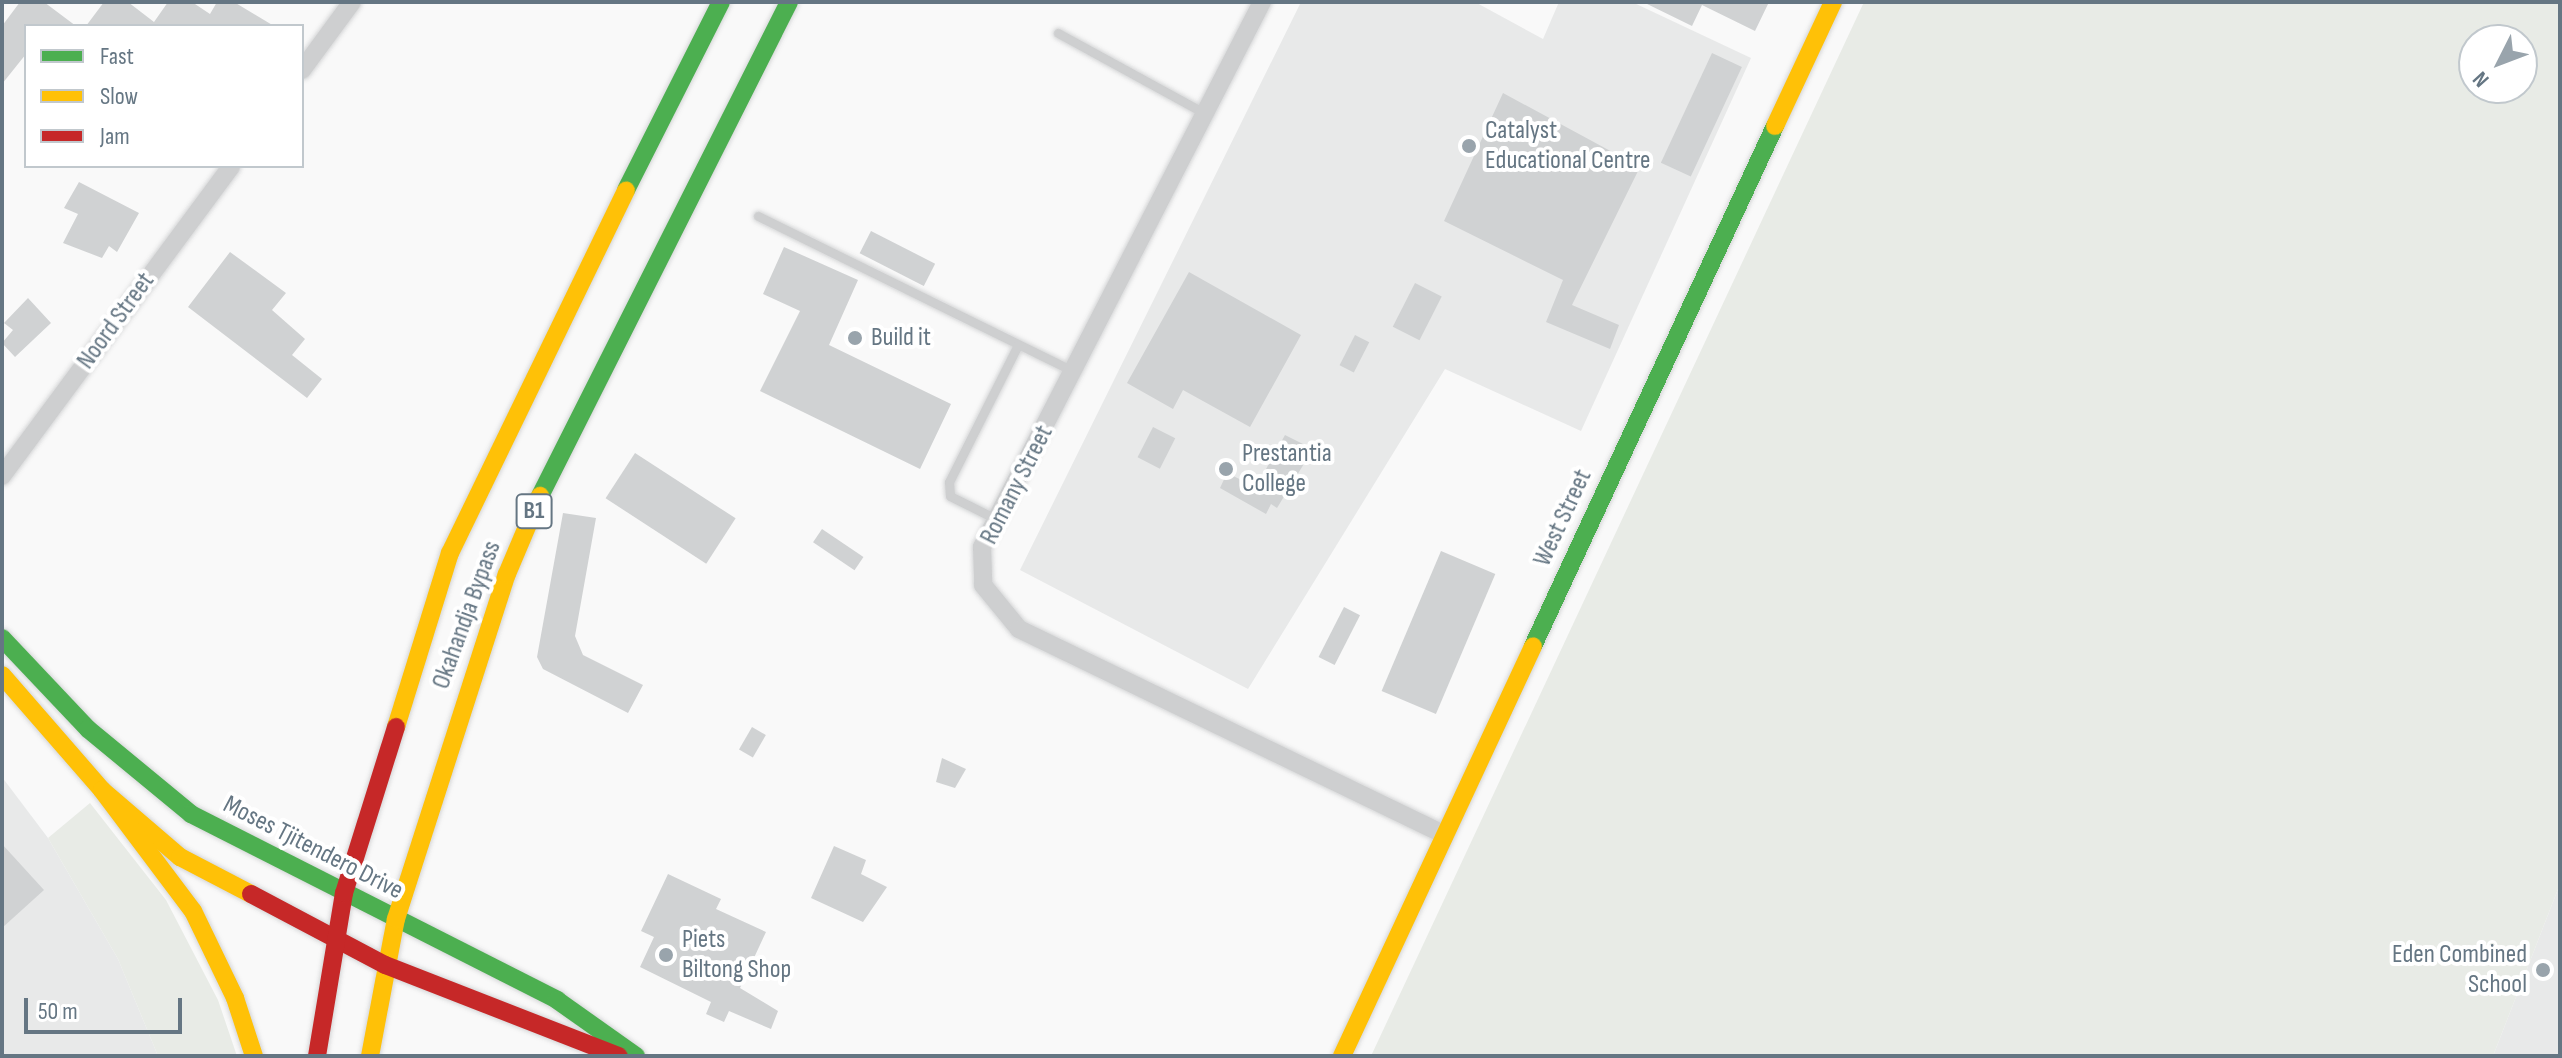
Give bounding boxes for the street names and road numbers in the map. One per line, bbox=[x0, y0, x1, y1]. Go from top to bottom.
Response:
street label: Noord Street bbox=[71, 267, 161, 375]
street label: Romany Street bbox=[974, 420, 1060, 550]
street label: West Street bbox=[1527, 465, 1599, 571]
road number: B1 bbox=[514, 491, 554, 531]
street label: Okahandja Bypass bbox=[426, 537, 508, 693]
street label: Moses Tjitendero Drive bbox=[218, 789, 408, 907]

